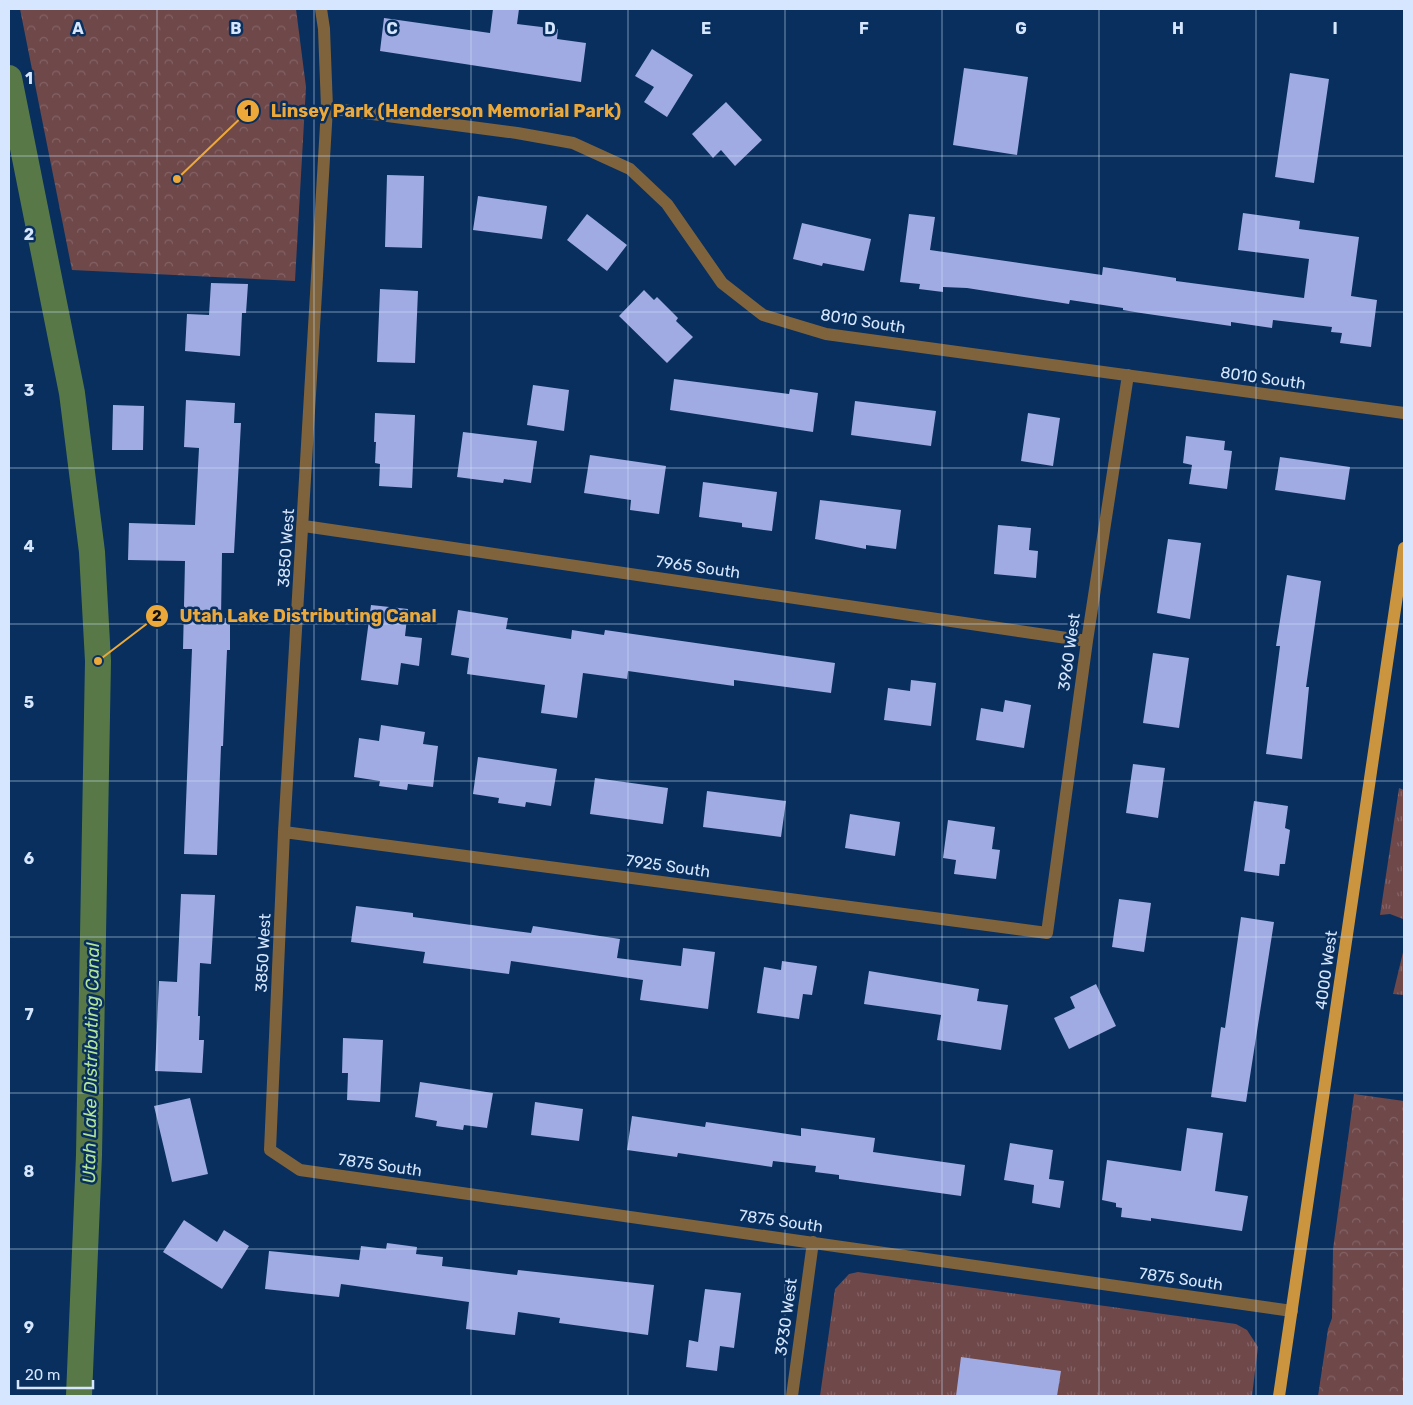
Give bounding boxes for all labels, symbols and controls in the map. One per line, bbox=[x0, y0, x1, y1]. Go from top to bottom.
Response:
text: A bbox=[72, 19, 84, 38]
text: B bbox=[230, 19, 242, 38]
text: C bbox=[386, 19, 398, 38]
text: D bbox=[544, 19, 556, 38]
text: E bbox=[701, 19, 711, 38]
text: F bbox=[859, 19, 869, 38]
text: G bbox=[1015, 19, 1027, 38]
text: H bbox=[1172, 19, 1184, 38]
text: I bbox=[1332, 19, 1338, 38]
text: 1 bbox=[25, 69, 33, 88]
callout: Linsey Park (Henderson Memorial Park) bbox=[235, 94, 631, 127]
text: Linsey Park (Henderson Memorial Park) bbox=[271, 100, 621, 122]
text: 1 bbox=[244, 102, 252, 120]
text: 2 bbox=[24, 225, 34, 244]
street label: 8010 South bbox=[819, 305, 907, 337]
street label: 8010 South bbox=[1219, 363, 1307, 393]
text: 3 bbox=[24, 381, 34, 400]
street label: 3850 West bbox=[274, 508, 298, 588]
text: 4 bbox=[24, 537, 35, 556]
street label: 7965 South bbox=[654, 552, 742, 582]
callout: Utah Lake Distributing Canal bbox=[144, 599, 447, 632]
text: Utah Lake Distributing Canal bbox=[179, 605, 437, 627]
text: 2 bbox=[152, 607, 162, 625]
street label: 3960 West bbox=[1054, 612, 1084, 692]
text: 5 bbox=[24, 693, 34, 712]
text: 6 bbox=[24, 849, 34, 868]
street label: 7925 South bbox=[624, 851, 712, 881]
street label: 3850 West bbox=[251, 913, 275, 993]
street label: 4000 West bbox=[1311, 929, 1341, 1011]
water label: Utah Lake Distributing Canal bbox=[78, 942, 104, 1184]
text: 7 bbox=[24, 1005, 34, 1024]
street label: 7875 South bbox=[337, 1150, 423, 1180]
text: 8 bbox=[24, 1162, 35, 1181]
street label: 7875 South bbox=[738, 1206, 824, 1236]
street label: 7875 South bbox=[1138, 1264, 1224, 1294]
street label: 3930 West bbox=[771, 1277, 801, 1357]
text: 9 bbox=[24, 1318, 34, 1337]
scale bar bbox=[18, 1358, 92, 1390]
text: 20 m bbox=[25, 1366, 60, 1384]

